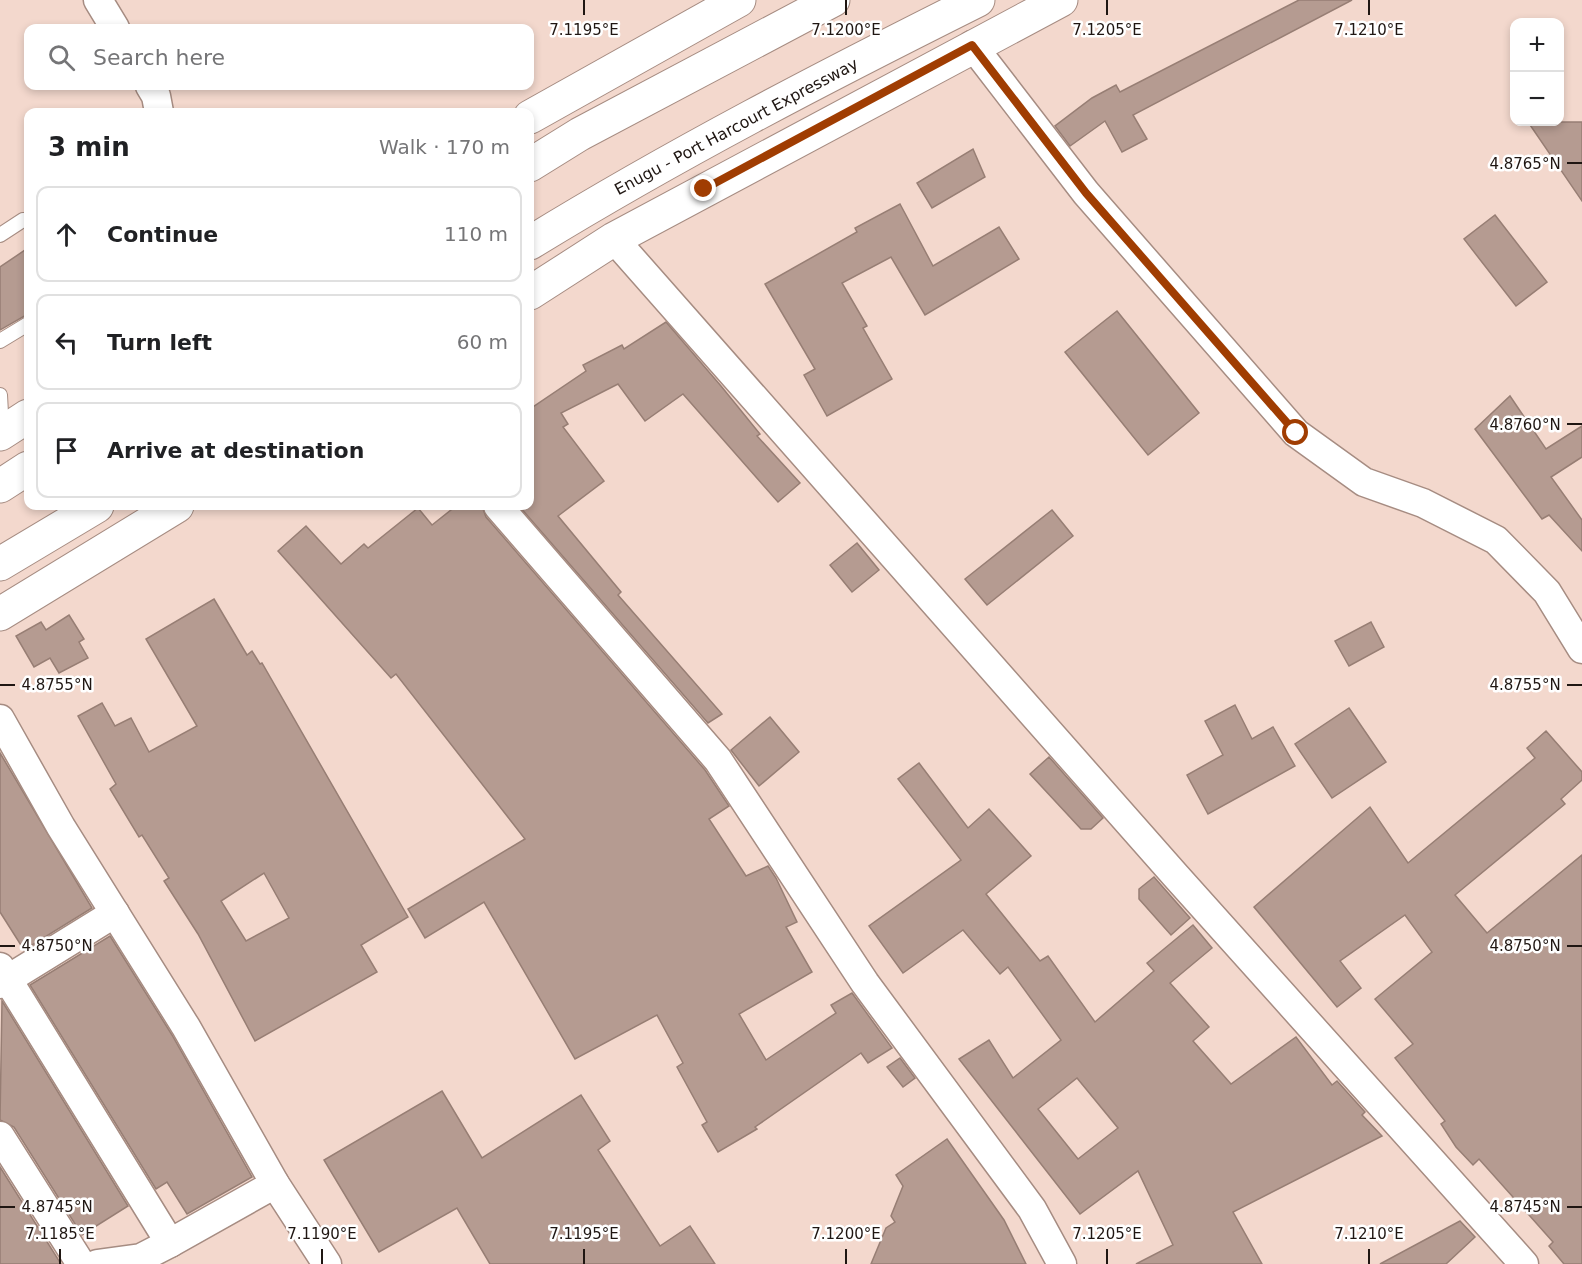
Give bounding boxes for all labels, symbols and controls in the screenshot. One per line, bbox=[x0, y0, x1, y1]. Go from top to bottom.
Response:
map controls bbox=[1510, 18, 1564, 126]
button: + bbox=[1510, 18, 1564, 72]
text: 7.1195°E bbox=[549, 21, 619, 39]
text: 7.1200°E bbox=[811, 21, 881, 39]
text: 7.1205°E bbox=[1072, 21, 1142, 39]
text: 7.1210°E bbox=[1334, 21, 1404, 39]
search box bbox=[24, 24, 534, 90]
icon: search bbox=[45, 41, 78, 74]
text: Search here bbox=[93, 45, 225, 70]
street label: Enugu - Port Harcourt Expressway bbox=[611, 54, 861, 199]
button: − bbox=[1510, 72, 1564, 126]
text: 3 min bbox=[48, 132, 130, 162]
text: Walk · 170 m bbox=[379, 135, 510, 159]
text: 4.8765°N bbox=[1489, 155, 1561, 173]
route end bbox=[690, 175, 716, 201]
icon: ahead bbox=[50, 218, 83, 251]
text: Continue bbox=[107, 222, 218, 247]
text: 110 m bbox=[444, 222, 508, 246]
icon: left bbox=[50, 326, 83, 359]
text: Turn left bbox=[107, 330, 212, 355]
text: 60 m bbox=[457, 330, 508, 354]
text: 4.8760°N bbox=[1489, 416, 1561, 434]
route start bbox=[1282, 419, 1308, 445]
icon: arrive bbox=[50, 434, 83, 467]
text: Arrive at destination bbox=[107, 438, 364, 463]
text: 4.8755°N bbox=[21, 676, 93, 694]
text: 4.8755°N bbox=[1489, 676, 1561, 694]
text: 4.8750°N bbox=[21, 937, 93, 955]
text: 4.8750°N bbox=[1489, 937, 1561, 955]
text: 4.8745°N bbox=[21, 1198, 93, 1216]
text: 4.8745°N bbox=[1489, 1198, 1561, 1216]
text: 7.1185°E bbox=[25, 1225, 95, 1243]
text: 7.1190°E bbox=[287, 1225, 357, 1243]
text: 7.1195°E bbox=[549, 1225, 619, 1243]
text: 7.1200°E bbox=[811, 1225, 881, 1243]
text: 7.1205°E bbox=[1072, 1225, 1142, 1243]
text: 7.1210°E bbox=[1334, 1225, 1404, 1243]

